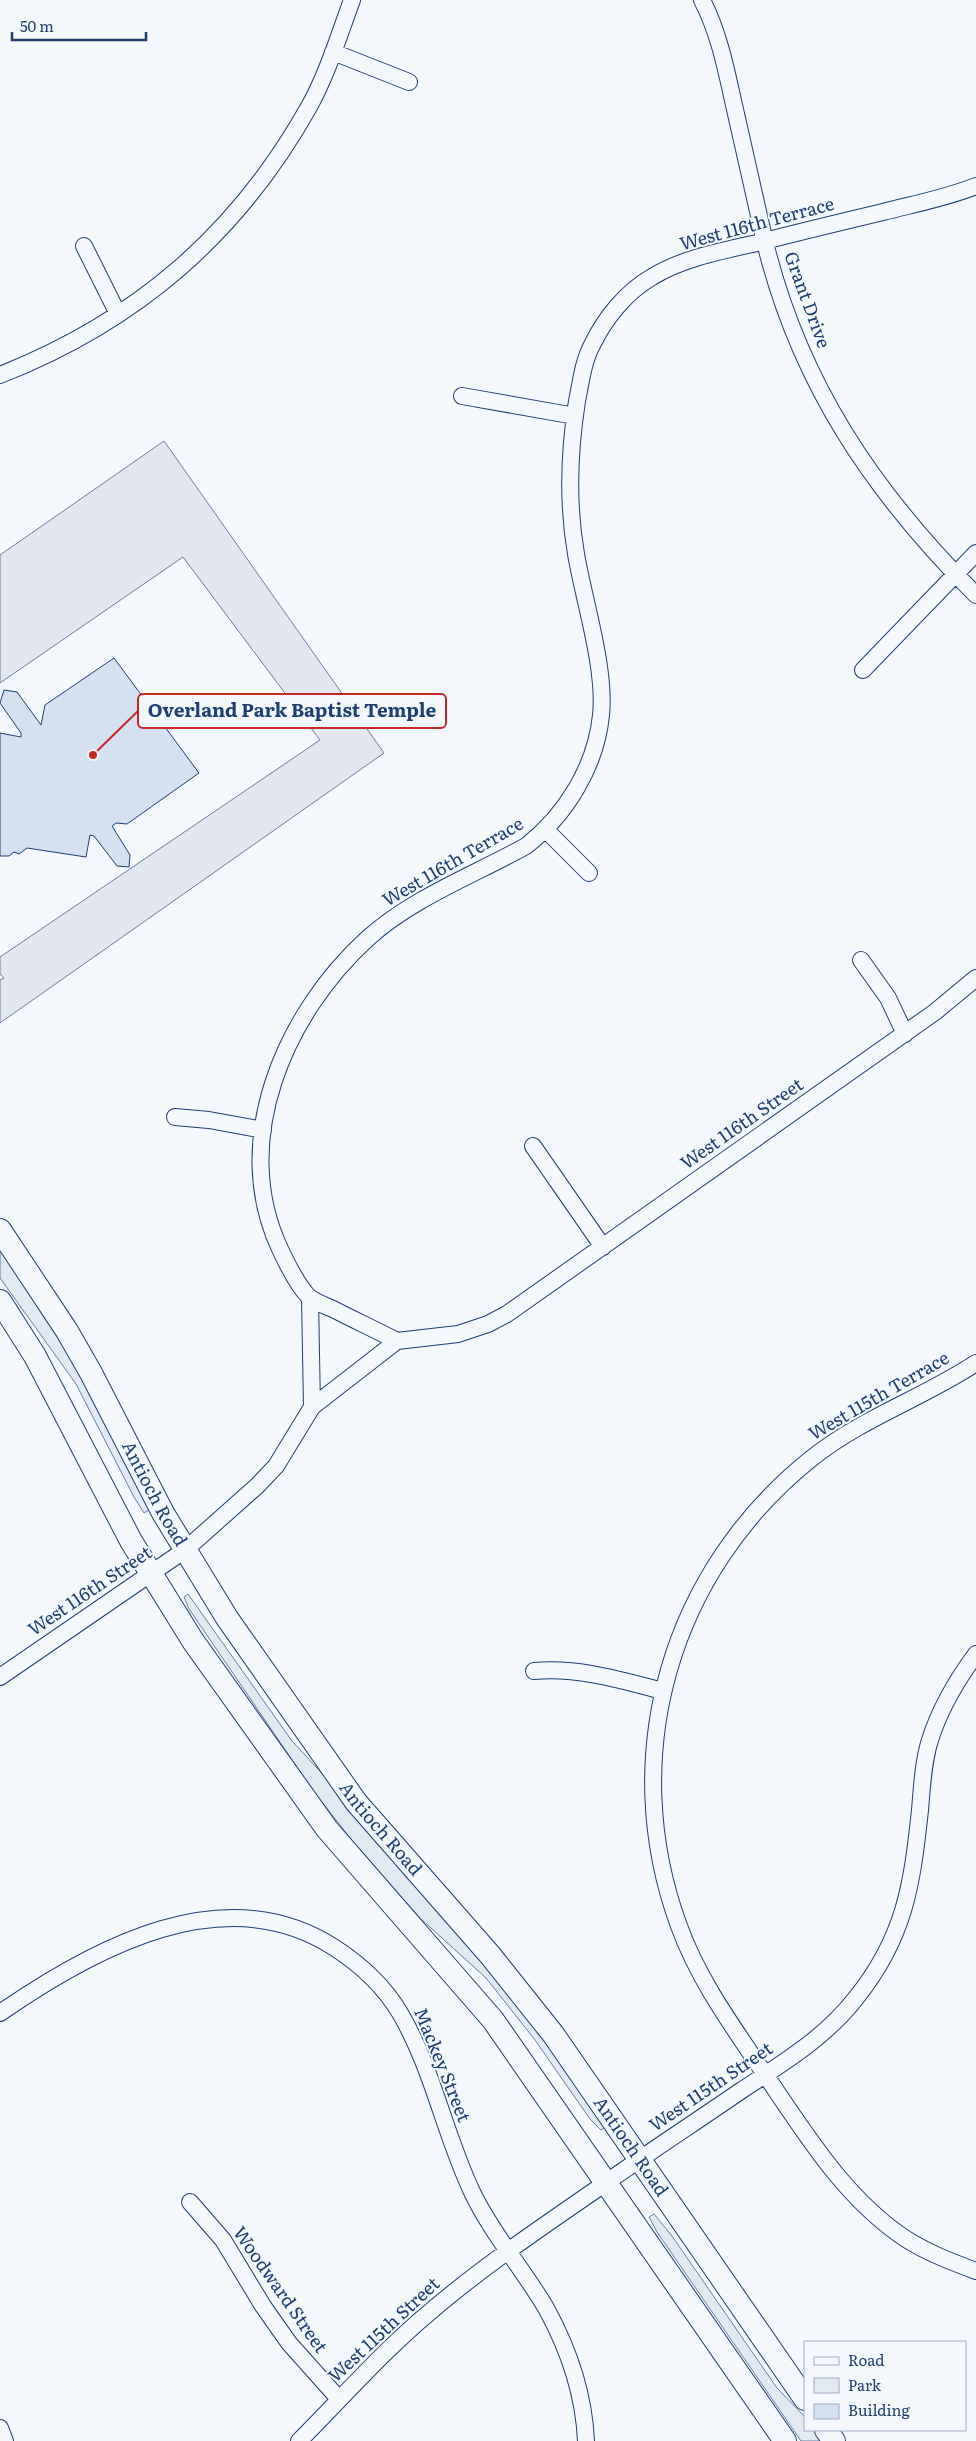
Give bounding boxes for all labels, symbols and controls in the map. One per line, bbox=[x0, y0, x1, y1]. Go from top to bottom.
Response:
scale bar bbox=[12, 10, 146, 42]
text: 50 m bbox=[20, 14, 54, 37]
street label: West 116th Terrace bbox=[676, 189, 837, 256]
street label: Grant Drive bbox=[778, 247, 838, 352]
callout: Overland Park Baptist Temple bbox=[138, 694, 446, 728]
text: Overland Park Baptist Temple bbox=[148, 695, 437, 723]
street label: West 116th Terrace bbox=[377, 809, 528, 912]
street label: West 116th Street bbox=[674, 1070, 809, 1175]
street label: West 115th Terrace bbox=[803, 1343, 954, 1446]
street label: Antioch Road bbox=[116, 1436, 195, 1551]
street label: West 116th Street bbox=[22, 1538, 157, 1641]
street label: Antioch Road bbox=[334, 1776, 429, 1881]
street label: Mackey Street bbox=[408, 2003, 479, 2126]
street label: West 115th Street bbox=[643, 2034, 778, 2137]
street label: Antioch Road bbox=[588, 2090, 676, 2201]
street label: Woodward Street bbox=[227, 2220, 335, 2359]
street label: West 115th Street bbox=[321, 2269, 445, 2388]
legend bbox=[804, 2341, 966, 2431]
text: Road bbox=[848, 2348, 884, 2371]
text: Park bbox=[848, 2373, 882, 2396]
text: Building bbox=[848, 2398, 910, 2421]

